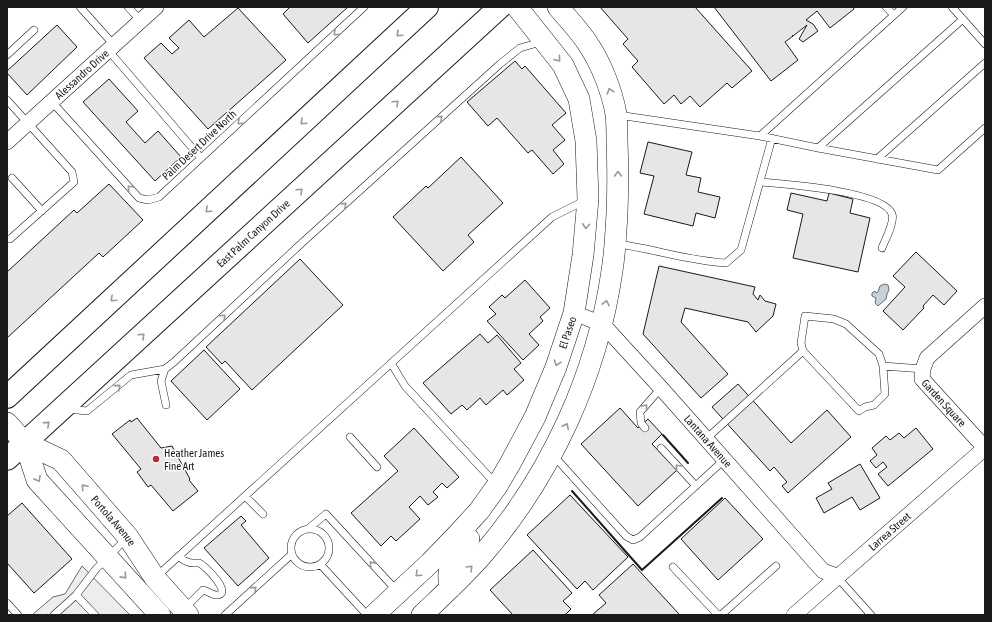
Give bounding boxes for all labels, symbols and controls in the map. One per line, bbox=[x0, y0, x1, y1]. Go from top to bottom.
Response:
one-way arrow bbox=[333, 29, 340, 36]
one-way arrow bbox=[396, 29, 404, 36]
street label: Alessandro Drive bbox=[53, 47, 111, 101]
one-way arrow bbox=[554, 55, 561, 62]
one-way arrow bbox=[606, 87, 614, 94]
one-way arrow bbox=[391, 101, 399, 108]
street label: Palm Desert Drive North bbox=[160, 108, 238, 182]
one-way arrow bbox=[435, 116, 443, 123]
one-way arrow bbox=[237, 117, 245, 125]
one-way arrow bbox=[301, 117, 308, 124]
one-way arrow bbox=[614, 171, 622, 177]
one-way arrow bbox=[128, 185, 135, 193]
one-way arrow bbox=[295, 188, 303, 196]
street label: East Palm Canyon Drive bbox=[214, 197, 292, 270]
one-way arrow bbox=[339, 203, 346, 210]
one-way arrow bbox=[205, 206, 213, 213]
one-way arrow bbox=[582, 223, 591, 229]
one-way arrow bbox=[110, 294, 118, 302]
one-way arrow bbox=[601, 300, 610, 306]
one-way arrow bbox=[218, 314, 226, 321]
street label: El Paseo bbox=[557, 315, 578, 350]
one-way arrow bbox=[137, 333, 145, 341]
one-way arrow bbox=[554, 359, 562, 366]
street label: Garden Square bbox=[919, 377, 968, 429]
one-way arrow bbox=[113, 384, 121, 391]
one-way arrow bbox=[640, 404, 647, 412]
street label: Lantana Avenue bbox=[682, 413, 734, 470]
one-way arrow bbox=[42, 421, 49, 428]
one-way arrow bbox=[561, 423, 568, 430]
place label: Heather James Fine Art bbox=[164, 447, 224, 472]
marker: Heather James Fine Art bbox=[151, 454, 161, 464]
one-way arrow bbox=[676, 464, 683, 472]
one-way arrow bbox=[34, 475, 41, 482]
one-way arrow bbox=[81, 484, 88, 492]
street label: Portola Avenue bbox=[89, 493, 138, 548]
street label: Larrea Street bbox=[866, 510, 913, 553]
one-way arrow bbox=[369, 562, 376, 569]
one-way arrow bbox=[465, 565, 473, 573]
one-way arrow bbox=[416, 570, 423, 577]
one-way arrow bbox=[120, 571, 127, 579]
one-way arrow bbox=[249, 586, 257, 593]

